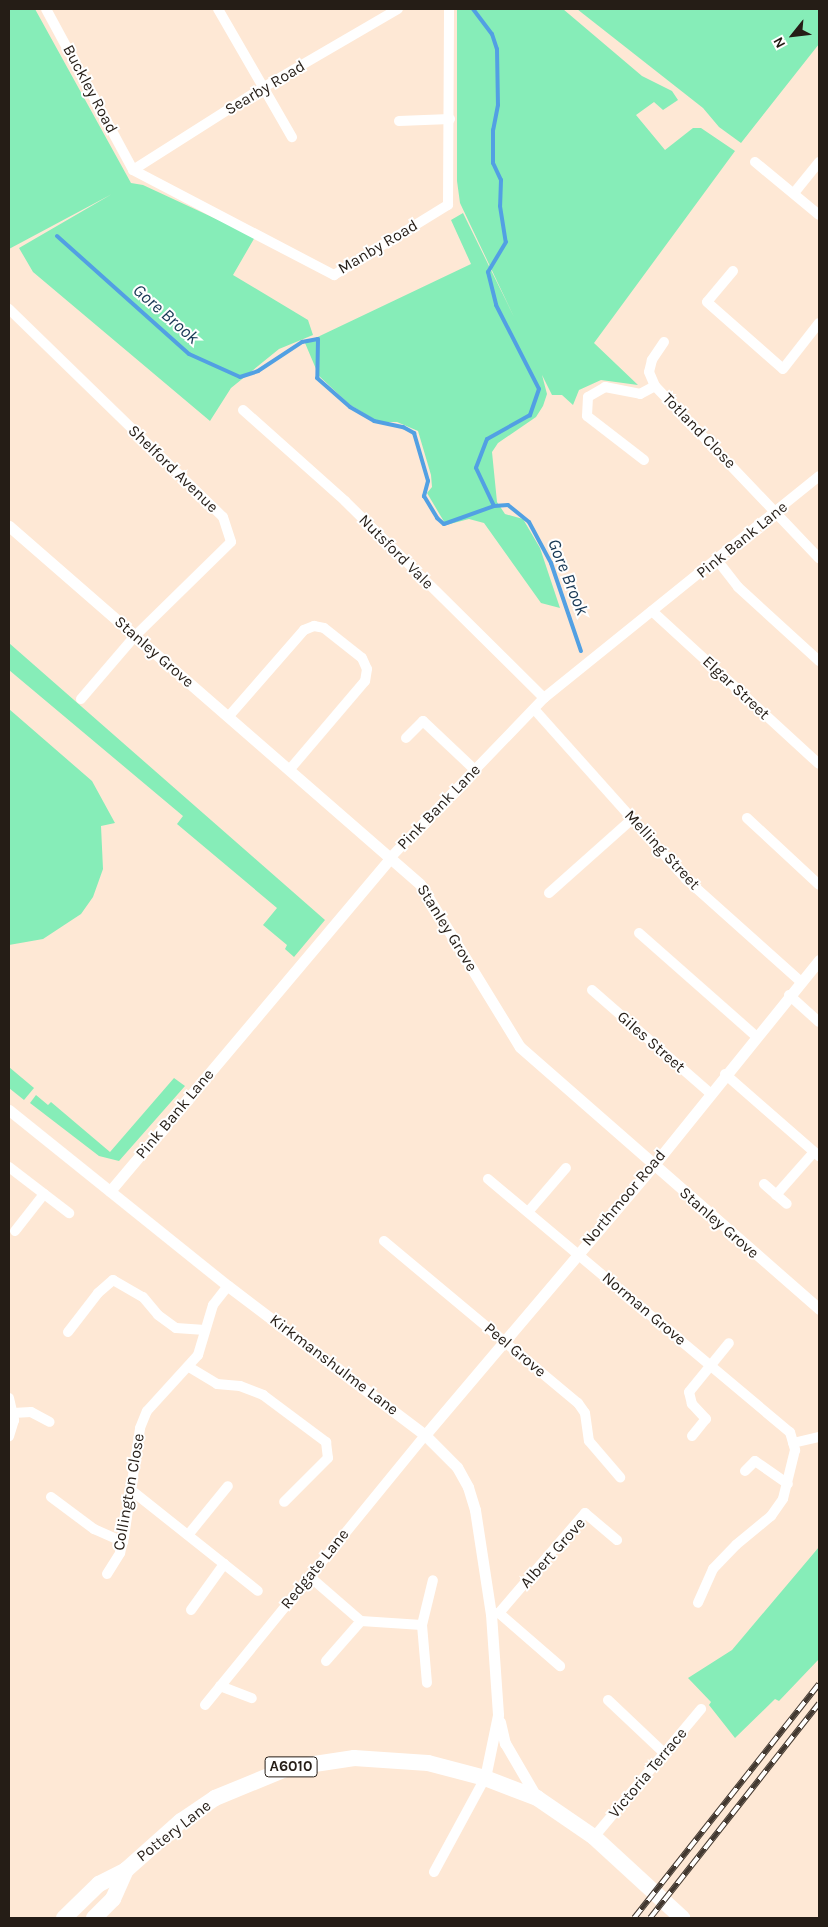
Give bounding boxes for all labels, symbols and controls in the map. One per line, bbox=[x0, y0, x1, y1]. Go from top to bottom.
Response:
north arrow bbox=[768, 10, 818, 60]
text: N bbox=[770, 34, 789, 51]
street label: Buckley Road bbox=[59, 41, 121, 137]
street label: Searby Road bbox=[221, 57, 309, 119]
street label: Manby Road bbox=[335, 216, 421, 278]
water label: Gore Brook bbox=[128, 279, 204, 349]
street label: Totland Close bbox=[658, 389, 740, 473]
street label: Shelford Avenue bbox=[124, 421, 222, 517]
street label: Pink Bank Lane bbox=[693, 497, 791, 583]
street label: Nutsford Vale bbox=[355, 511, 437, 593]
water label: Gore Brook bbox=[543, 536, 593, 618]
street label: Stanley Grove bbox=[110, 612, 198, 692]
street label: Elgar Street bbox=[698, 652, 774, 724]
street label: Pink Bank Lane bbox=[393, 760, 485, 854]
street label: Melling Street bbox=[620, 806, 704, 894]
street label: Stanley Grove bbox=[413, 881, 481, 975]
street label: Giles Street bbox=[613, 1007, 689, 1077]
street label: Pink Bank Lane bbox=[132, 1065, 218, 1163]
street label: Northmoor Road bbox=[578, 1146, 670, 1250]
street label: Stanley Grove bbox=[675, 1183, 763, 1263]
street label: Norman Grove bbox=[598, 1268, 690, 1350]
street label: Kirkmanshulme Lane bbox=[266, 1310, 402, 1420]
street label: Peel Grove bbox=[480, 1319, 550, 1381]
street label: Collington Close bbox=[109, 1432, 149, 1552]
street label: Albert Grove bbox=[516, 1514, 590, 1592]
street label: Redgate Lane bbox=[277, 1525, 353, 1613]
street label: Victoria Terrace bbox=[605, 1724, 691, 1822]
road number: A6010 bbox=[264, 1754, 318, 1780]
street label: Pottery Lane bbox=[133, 1796, 215, 1866]

